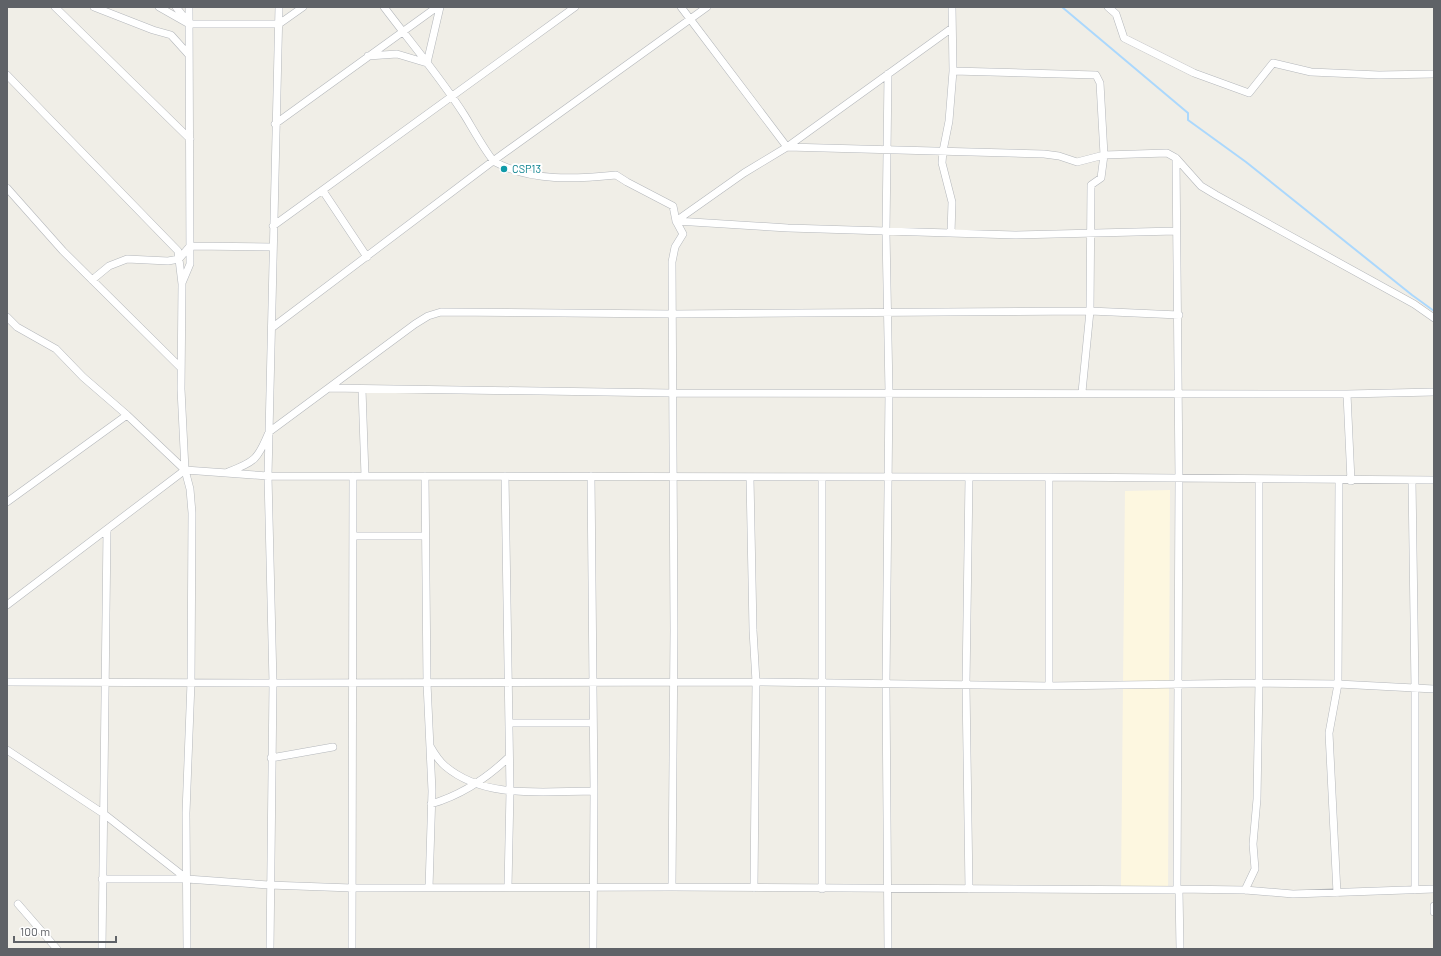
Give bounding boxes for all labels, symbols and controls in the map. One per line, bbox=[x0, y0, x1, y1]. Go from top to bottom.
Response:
place label: CSP13 bbox=[512, 162, 541, 175]
marker: CSP13 bbox=[499, 164, 509, 174]
scale bar bbox=[14, 918, 116, 944]
text: 100 m bbox=[20, 924, 50, 938]

